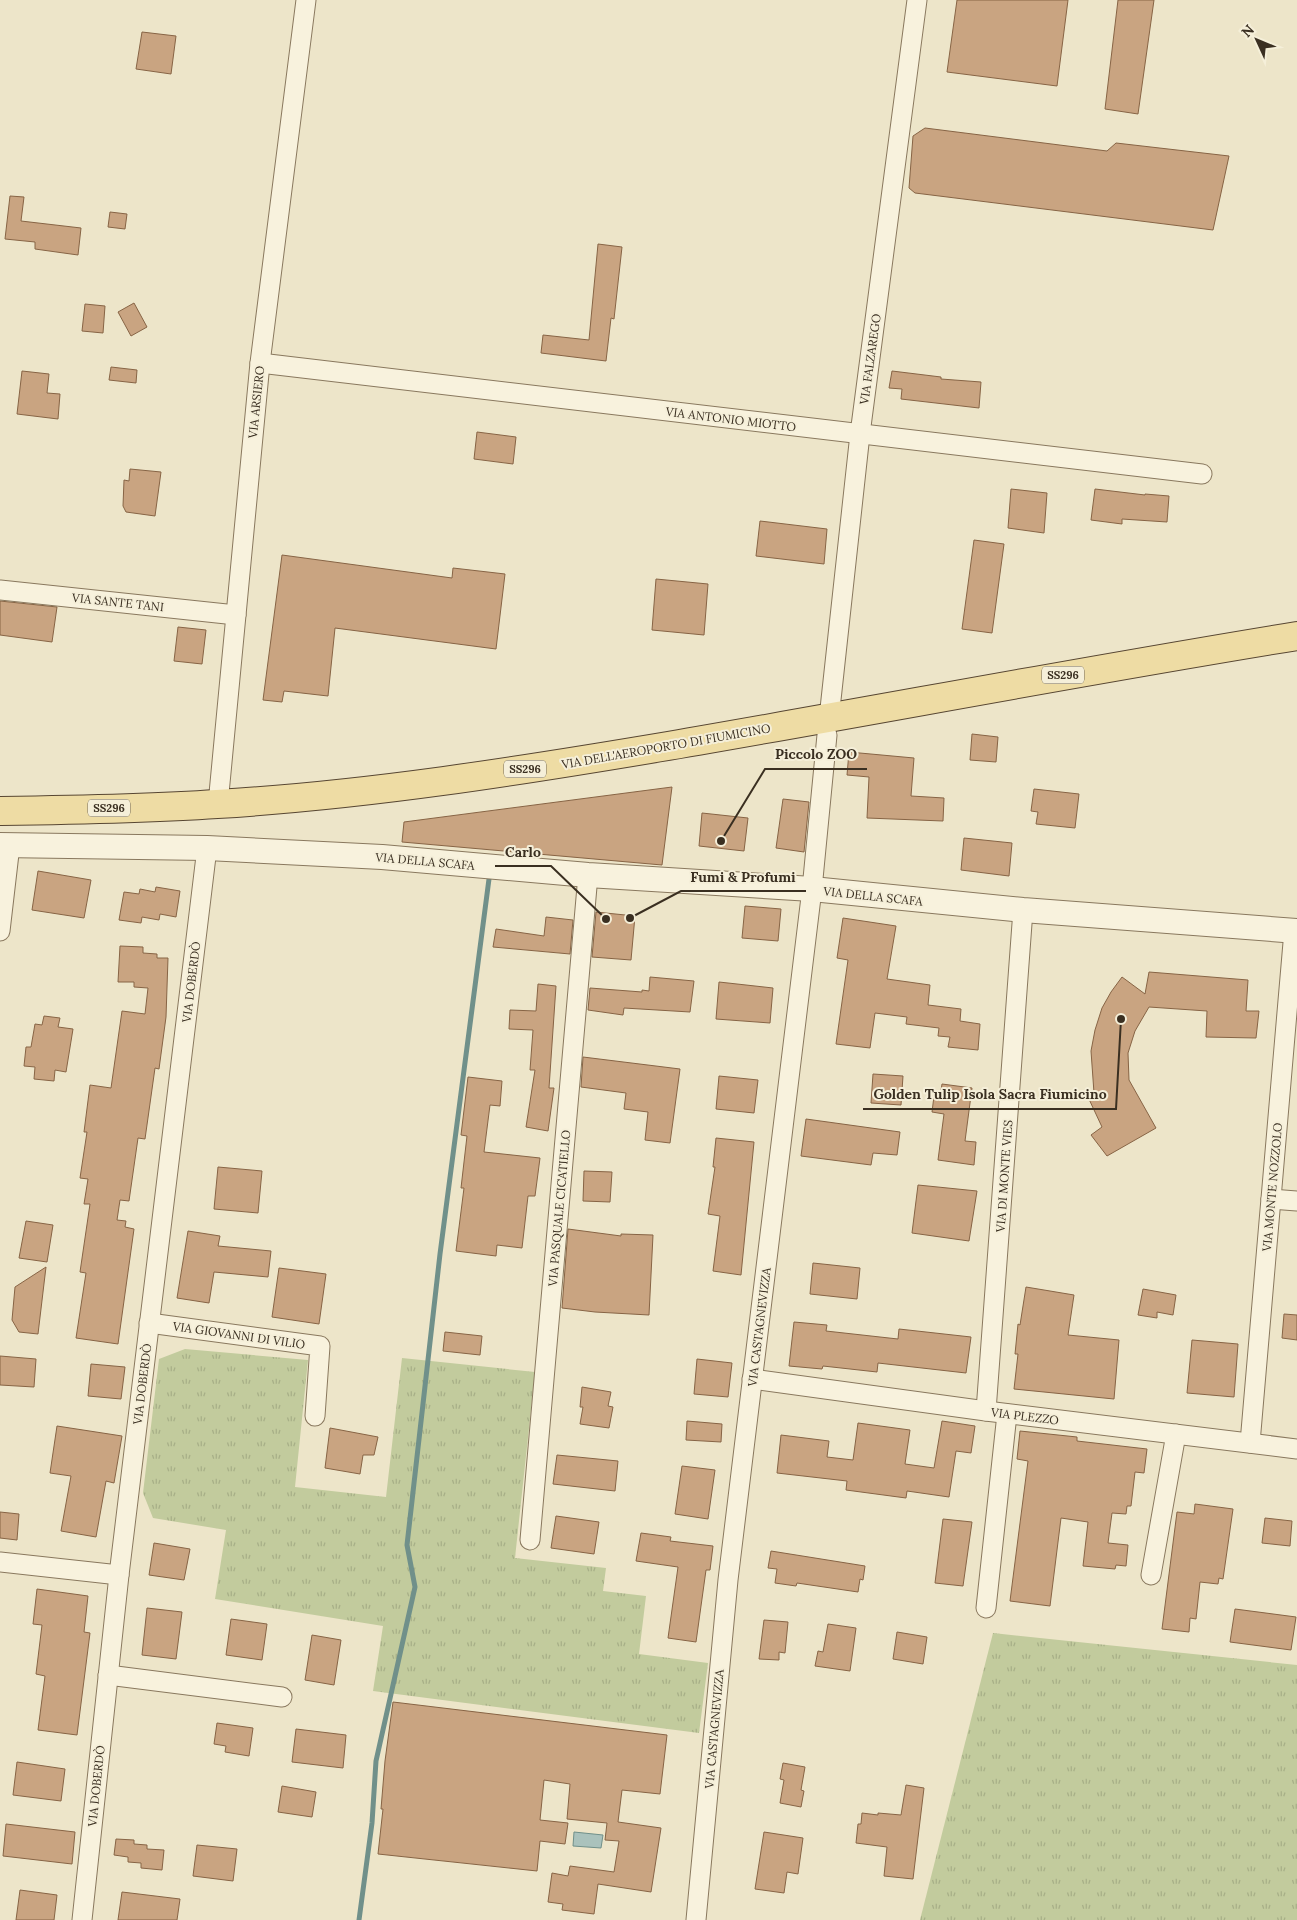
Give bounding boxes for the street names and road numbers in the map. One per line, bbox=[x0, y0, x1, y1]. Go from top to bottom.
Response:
street label: VIA FALZAREGO bbox=[856, 313, 884, 406]
street label: VIA ARSIERO bbox=[245, 365, 267, 440]
street label: VIA ANTONIO MIOTTO bbox=[664, 403, 797, 434]
street label: VIA SANTE TANI bbox=[70, 590, 165, 614]
road number: SS296 bbox=[1042, 666, 1084, 684]
street label: VIA DELL'AEROPORTO DI FIUMICINO bbox=[559, 720, 772, 772]
road number: SS296 bbox=[504, 761, 546, 778]
road number: SS296 bbox=[88, 800, 130, 816]
street label: VIA DELLA SCAFA bbox=[374, 849, 476, 873]
street label: VIA DELLA SCAFA bbox=[822, 883, 924, 909]
street label: VIA DOBERDÒ bbox=[178, 941, 203, 1024]
street label: VIA DI MONTE VIES bbox=[993, 1119, 1015, 1234]
street label: VIA MONTE NOZZOLO bbox=[1259, 1122, 1285, 1253]
street label: VIA PASQUALE CICATIELLO bbox=[545, 1129, 573, 1288]
street label: VIA CASTAGNEVIZZA bbox=[744, 1266, 774, 1388]
street label: VIA GIOVANNI DI VILIO bbox=[171, 1318, 306, 1352]
street label: VIA DOBERDÒ bbox=[129, 1343, 154, 1426]
street label: VIA PLEZZO bbox=[989, 1404, 1060, 1428]
street label: VIA CASTAGNEVIZZA bbox=[701, 1668, 727, 1790]
street label: VIA DOBERDÒ bbox=[84, 1745, 108, 1828]

